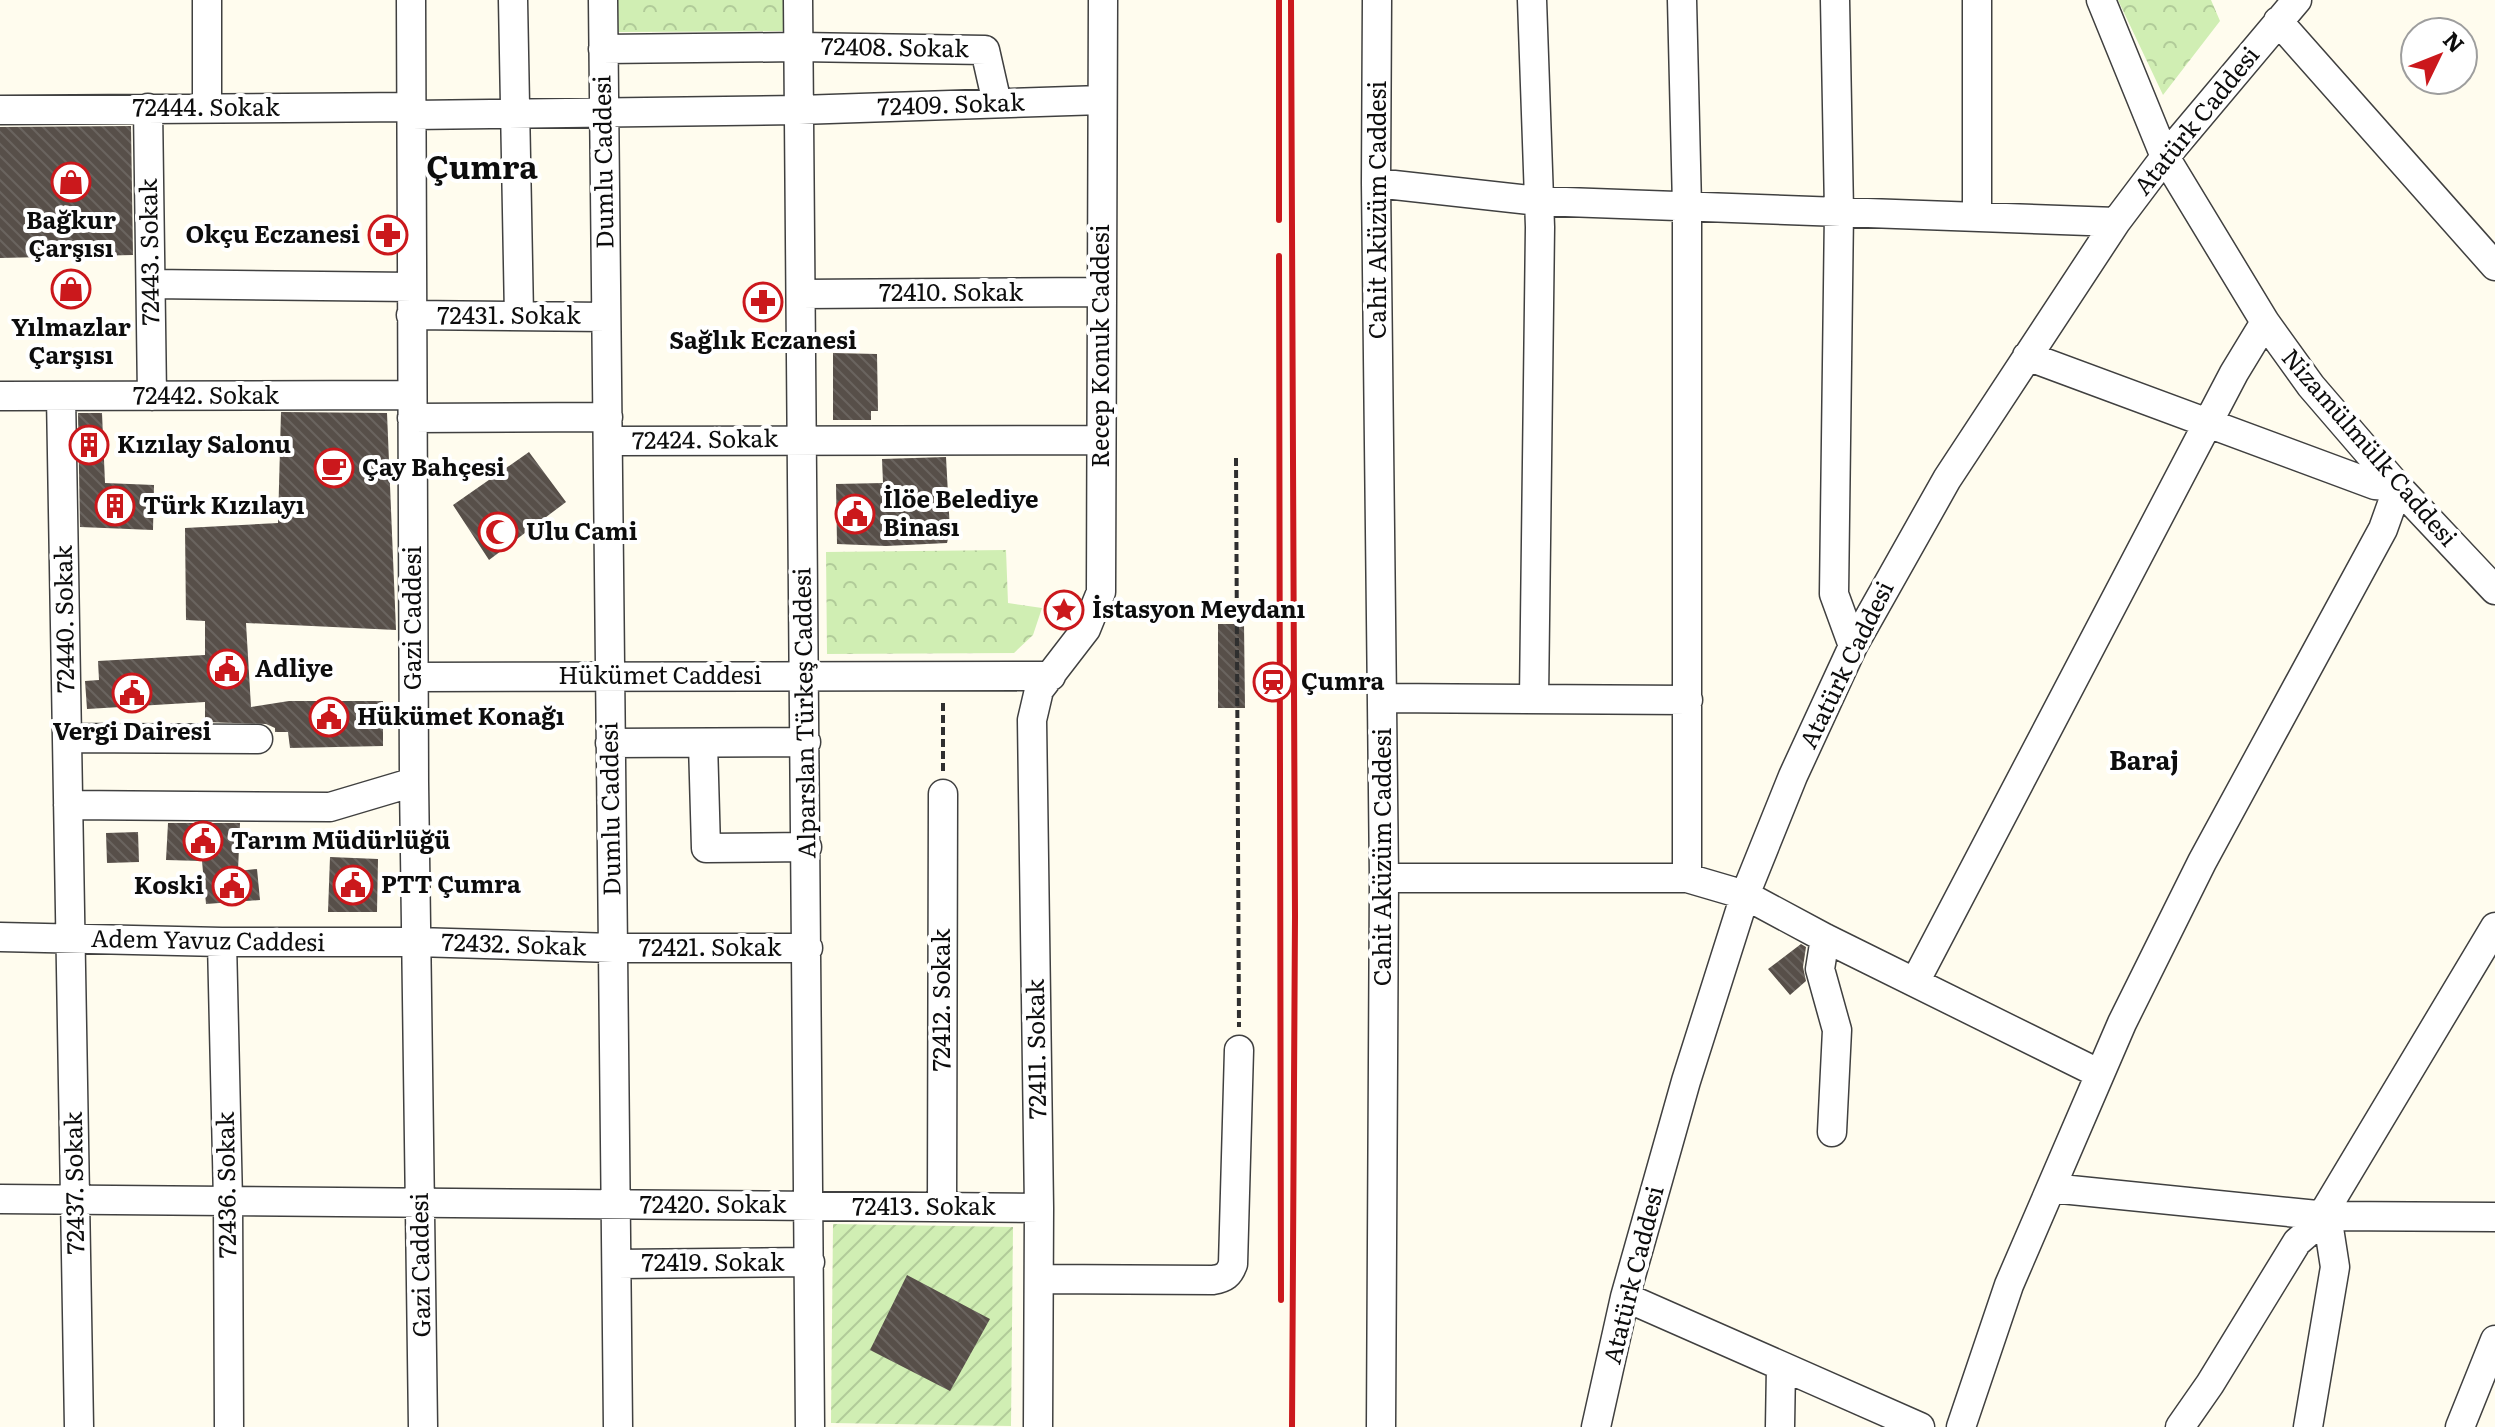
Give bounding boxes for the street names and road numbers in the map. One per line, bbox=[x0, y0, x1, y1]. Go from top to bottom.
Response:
street label: 72408. Sokak bbox=[821, 27, 970, 64]
street label: Atatürk Caddesi bbox=[2124, 38, 2266, 201]
street label: Dumlu Caddesi bbox=[582, 75, 621, 249]
street label: Cahit Aküzüm Caddesi bbox=[1358, 81, 1393, 339]
street label: 72409. Sokak bbox=[877, 82, 1025, 123]
street label: 72444. Sokak bbox=[132, 88, 280, 123]
street label: 72443. Sokak bbox=[129, 178, 166, 326]
street label: Recep Konuk Caddesi bbox=[1081, 224, 1116, 468]
street label: 72410. Sokak bbox=[879, 273, 1023, 308]
street label: 72431. Sokak bbox=[437, 296, 581, 331]
street label: Nizamülmülk Caddesi bbox=[2275, 340, 2467, 553]
street label: 72442. Sokak bbox=[133, 376, 279, 411]
street label: 72424. Sokak bbox=[632, 419, 779, 456]
street label: 72440. Sokak bbox=[44, 545, 81, 693]
street label: Gazi Caddesi bbox=[393, 546, 428, 690]
street label: Alparslan Türkeş Caddesi bbox=[782, 567, 823, 859]
street label: Atatürk Caddesi bbox=[1789, 574, 1900, 754]
street label: Hükümet Caddesi bbox=[558, 656, 762, 691]
street label: Dumlu Caddesi bbox=[589, 722, 628, 896]
street label: Cahit Aküzüm Caddesi bbox=[1363, 728, 1398, 986]
street label: Adem Yavuz Caddesi bbox=[91, 919, 325, 958]
street label: 72432. Sokak bbox=[441, 922, 588, 963]
street label: 72421. Sokak bbox=[639, 928, 782, 963]
street label: 72412. Sokak bbox=[922, 928, 957, 1071]
street label: 72411. Sokak bbox=[1016, 978, 1053, 1119]
street label: 72437. Sokak bbox=[54, 1111, 91, 1255]
street label: 72436. Sokak bbox=[206, 1111, 243, 1259]
street label: Atatürk Caddesi bbox=[1593, 1182, 1671, 1367]
street label: 72420. Sokak bbox=[640, 1185, 787, 1220]
street label: 72413. Sokak bbox=[852, 1187, 996, 1222]
street label: Gazi Caddesi bbox=[400, 1192, 437, 1338]
street label: 72419. Sokak bbox=[642, 1243, 785, 1278]

